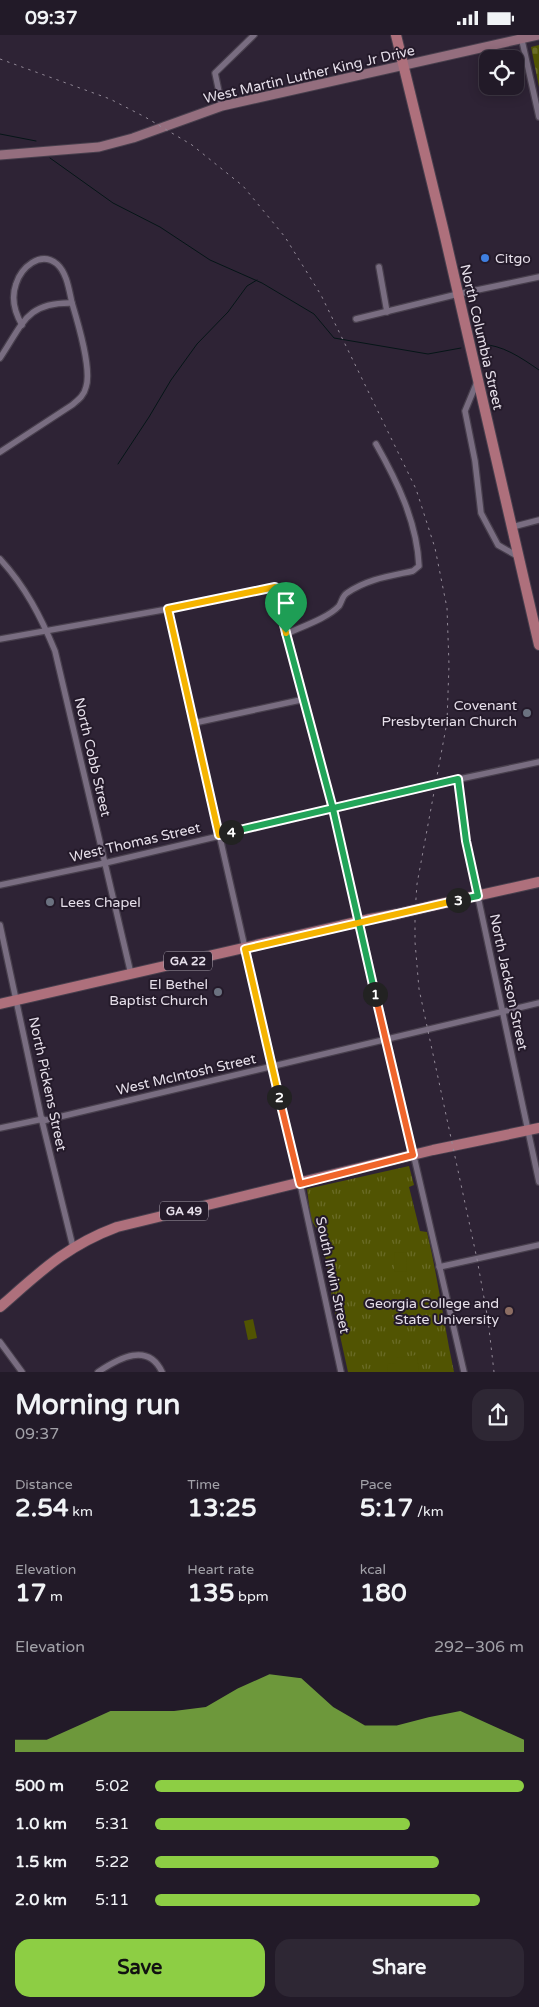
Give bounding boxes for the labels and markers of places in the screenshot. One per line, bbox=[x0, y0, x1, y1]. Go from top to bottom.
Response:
place label: Citgo bbox=[495, 250, 531, 267]
marker: Citgo bbox=[479, 252, 491, 264]
pin bbox=[265, 582, 307, 633]
place label: Covenant Presbyterian Church bbox=[381, 697, 518, 730]
marker: Covenant Presbyterian Church bbox=[521, 707, 533, 719]
pin: 4 bbox=[218, 819, 244, 845]
pin: 3 bbox=[446, 887, 470, 913]
place label: Lees Chapel bbox=[60, 894, 141, 911]
marker: Lees Chapel bbox=[44, 896, 56, 908]
place label: El Bethel Baptist Church bbox=[109, 976, 208, 1009]
pin: 1 bbox=[362, 981, 388, 1007]
marker: El Bethel Baptist Church bbox=[212, 986, 224, 998]
pin: 2 bbox=[266, 1085, 292, 1109]
place label: Georgia College and State University bbox=[364, 1295, 499, 1328]
marker: Georgia College and State University bbox=[503, 1305, 515, 1317]

